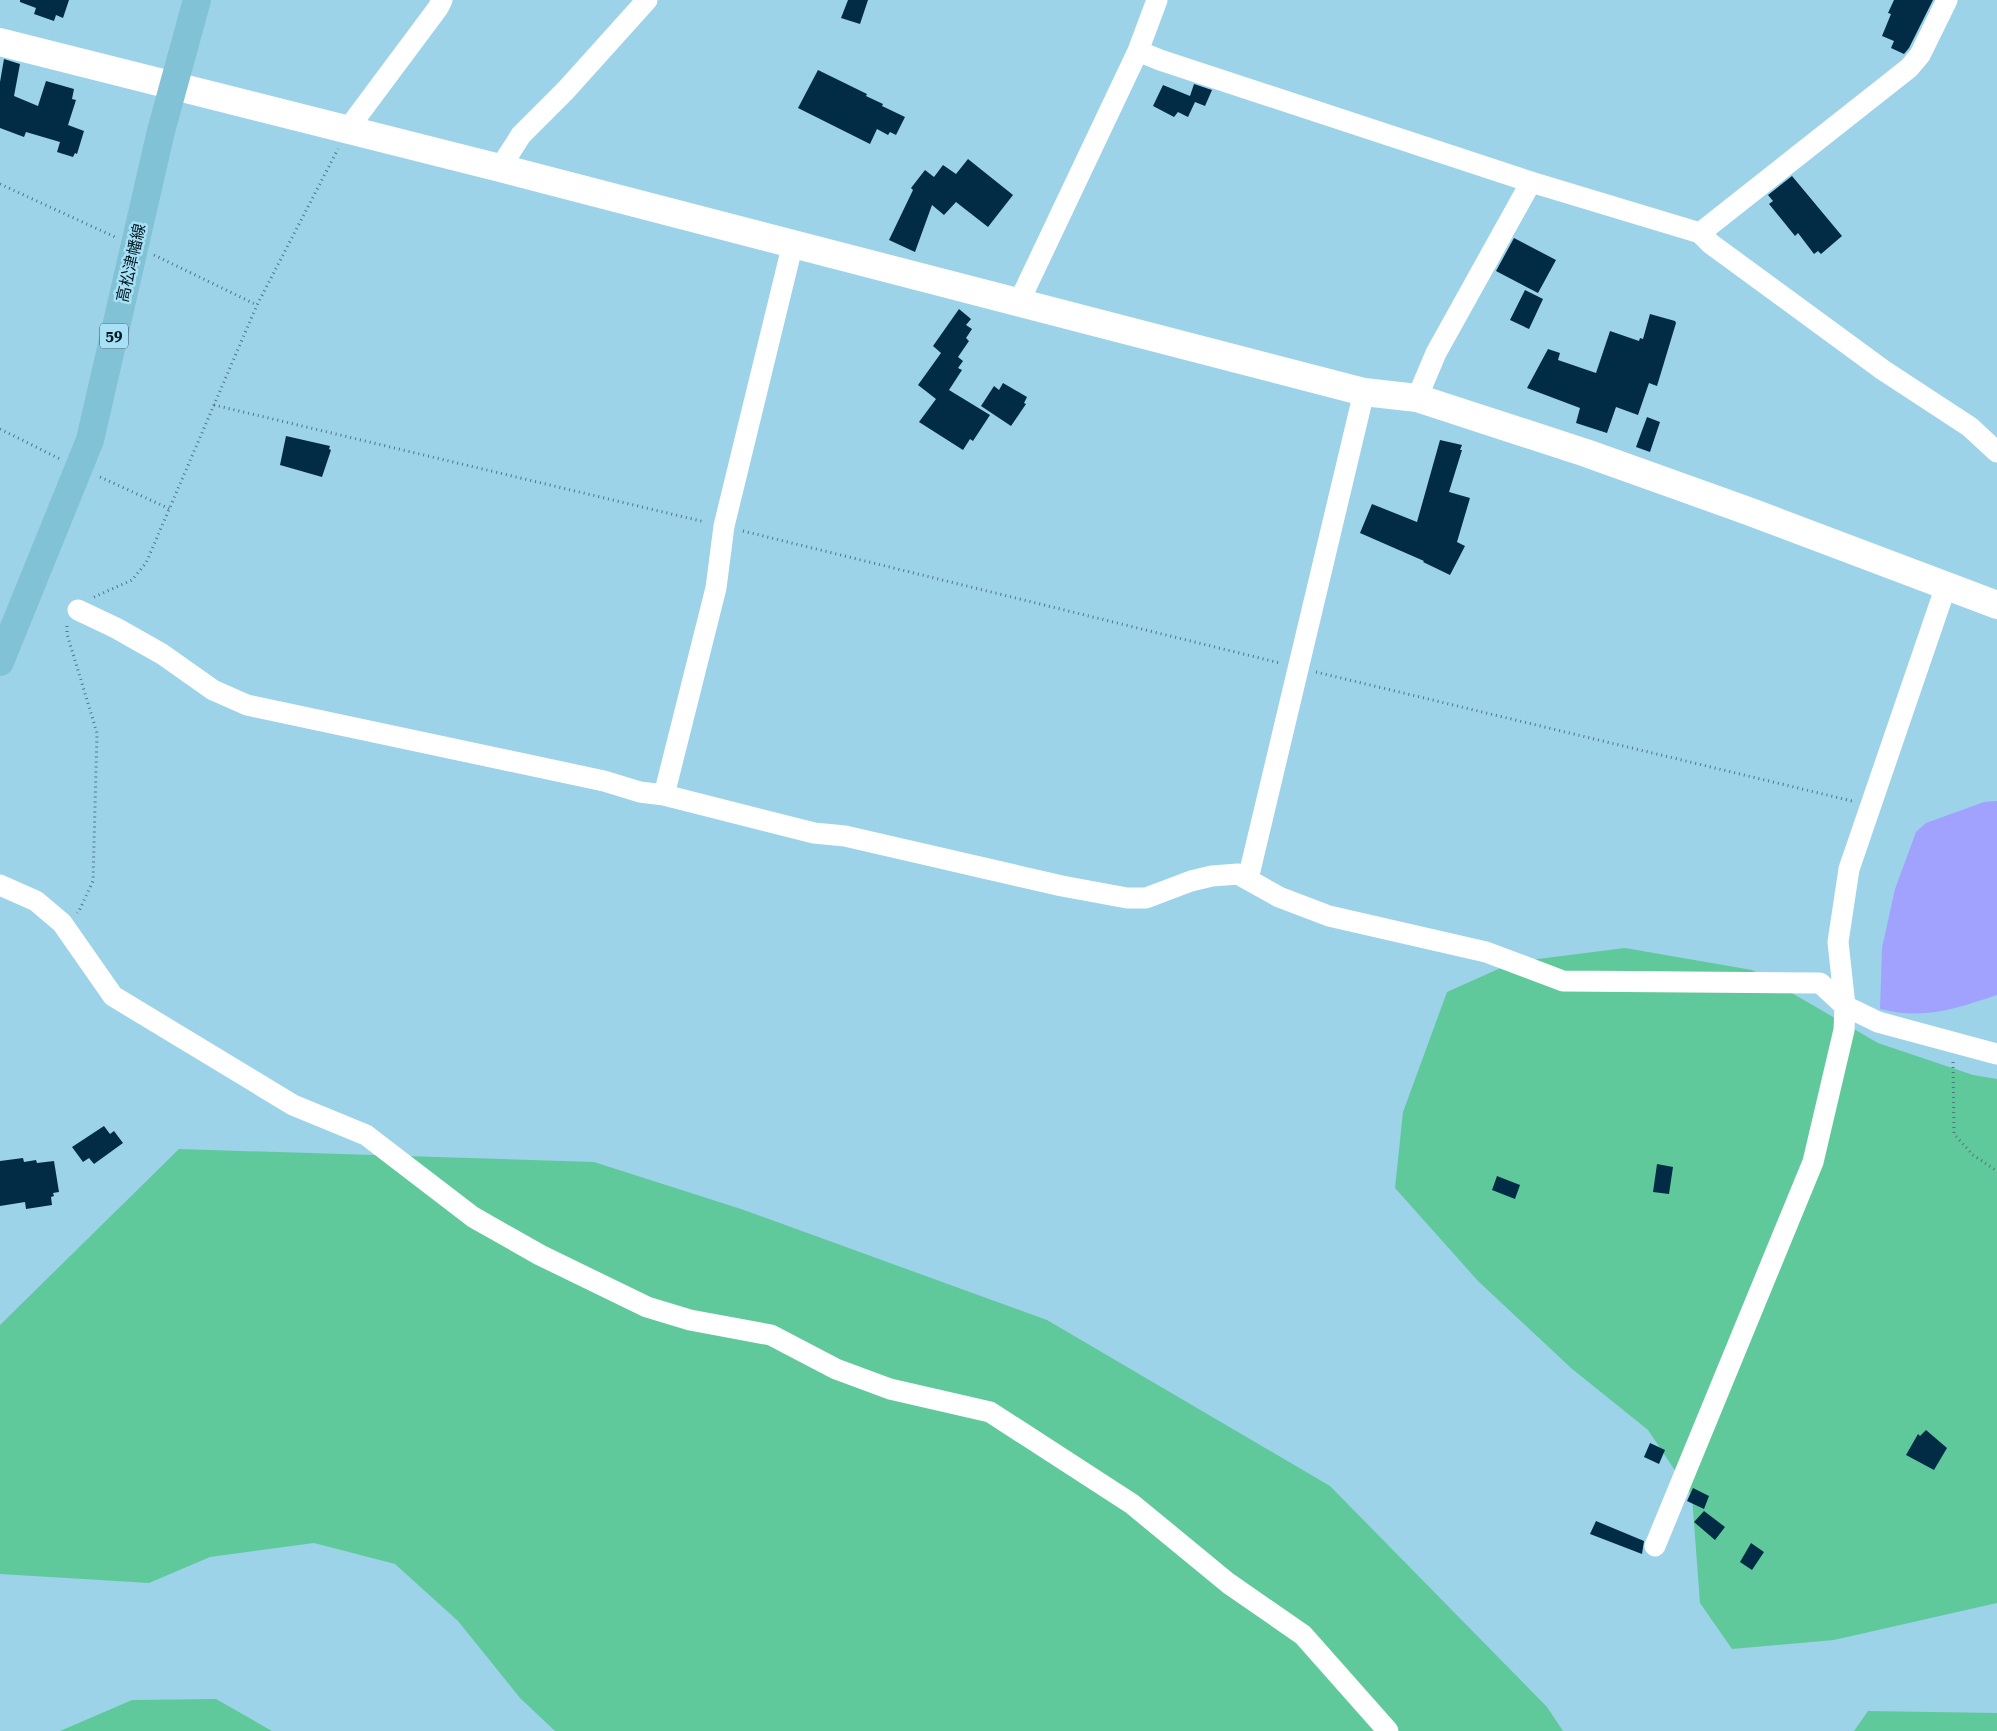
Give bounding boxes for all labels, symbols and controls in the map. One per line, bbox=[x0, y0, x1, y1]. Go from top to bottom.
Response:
street label: 高松津幡線 bbox=[113, 222, 149, 304]
road number: 59 bbox=[100, 324, 128, 348]

